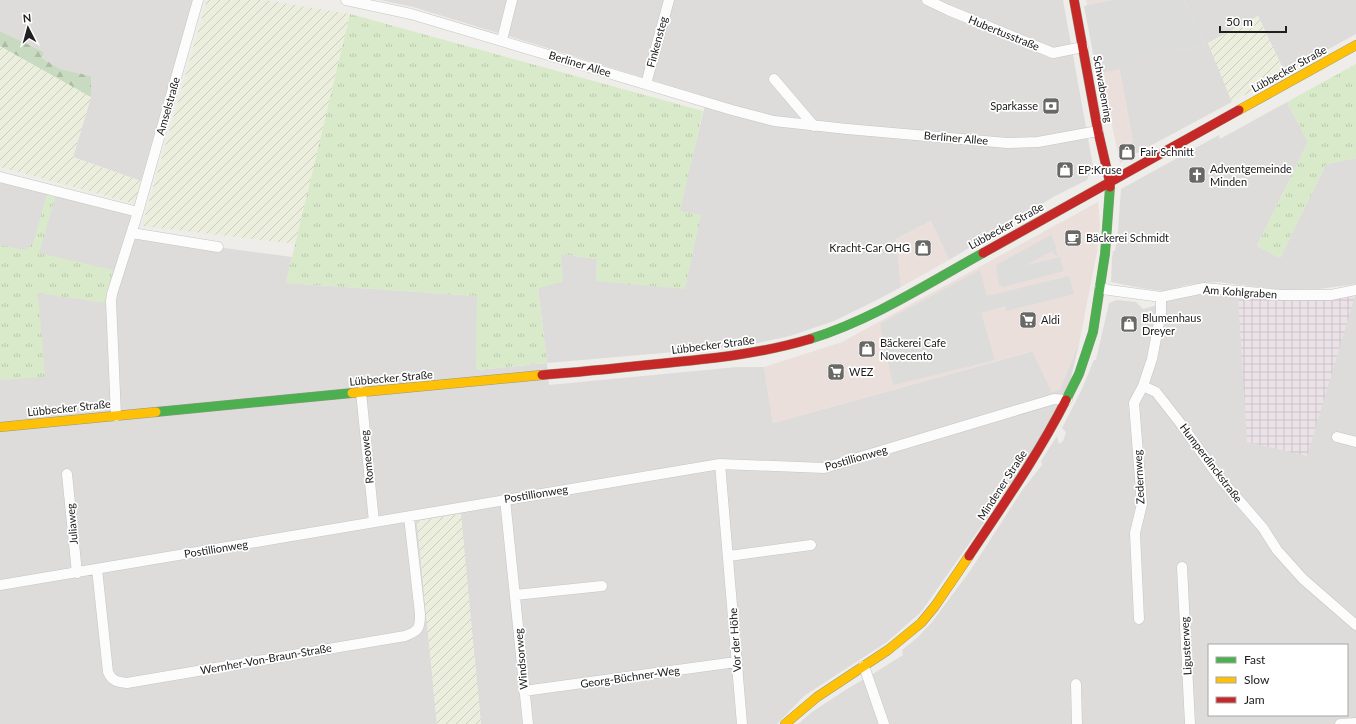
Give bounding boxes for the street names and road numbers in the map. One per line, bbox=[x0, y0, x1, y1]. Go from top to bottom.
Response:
street label: Hubertusstraße bbox=[967, 12, 1042, 53]
street label: Finkensteg bbox=[643, 15, 670, 69]
street label: Lübbecker Straße bbox=[1249, 42, 1329, 95]
street label: Berliner Allee bbox=[547, 48, 613, 79]
street label: Schwabenring bbox=[1091, 54, 1116, 124]
street label: Amselstraße bbox=[153, 75, 182, 136]
street label: Berliner Allee bbox=[923, 128, 989, 147]
street label: Lübbecker Straße bbox=[966, 199, 1046, 252]
street label: Am Kohlgraben bbox=[1203, 282, 1278, 301]
street label: Lübbecker Straße bbox=[671, 333, 755, 356]
street label: Lübbecker Straße bbox=[349, 367, 433, 388]
street label: Lübbecker Straße bbox=[27, 397, 111, 418]
street label: Humperdinckstraße bbox=[1178, 421, 1245, 505]
street label: Romeoweg bbox=[357, 429, 376, 485]
street label: Postillionweg bbox=[823, 442, 889, 473]
street label: Mindener Straße bbox=[974, 447, 1029, 522]
street label: Zedernweg bbox=[1131, 449, 1146, 505]
street label: Postillionweg bbox=[503, 482, 569, 505]
street label: Juliaweg bbox=[63, 503, 80, 545]
street label: Postillionweg bbox=[183, 537, 249, 560]
street label: Vor der Höhe bbox=[726, 607, 743, 673]
street label: Ligusterweg bbox=[1177, 616, 1194, 676]
street label: Windsorweg bbox=[511, 628, 530, 690]
street label: Wernher-Von-Braun-Straße bbox=[199, 641, 333, 676]
street label: Georg-Büchner-Weg bbox=[579, 663, 681, 690]

